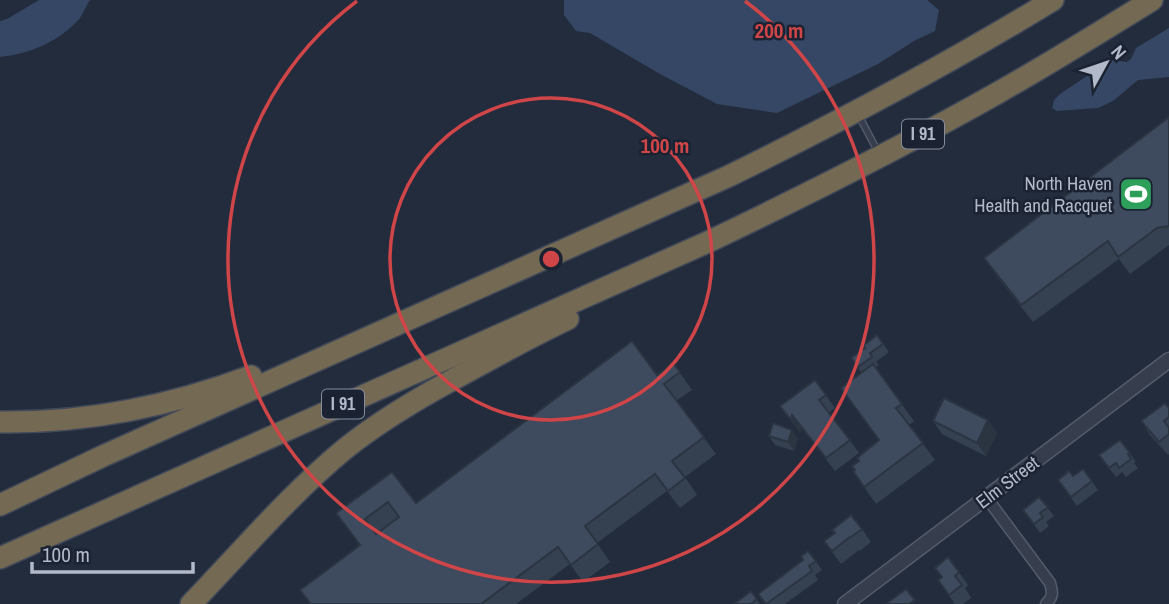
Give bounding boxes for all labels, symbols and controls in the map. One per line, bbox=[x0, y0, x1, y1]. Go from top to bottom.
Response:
text: 200 m bbox=[755, 16, 803, 45]
north arrow bbox=[1071, 28, 1141, 98]
text: N bbox=[1105, 39, 1133, 65]
road number: I 91 bbox=[902, 119, 944, 148]
text: 100 m bbox=[641, 131, 689, 160]
place label: North Haven Health and Racquet bbox=[974, 170, 1113, 218]
sports icon: North Haven Health and Racquet bbox=[1117, 175, 1155, 213]
centre of rings bbox=[539, 247, 563, 271]
road number: I 91 bbox=[322, 390, 364, 418]
street label: Elm Street bbox=[970, 449, 1044, 514]
scale bar bbox=[32, 530, 192, 574]
text: 100 m bbox=[42, 540, 90, 569]

